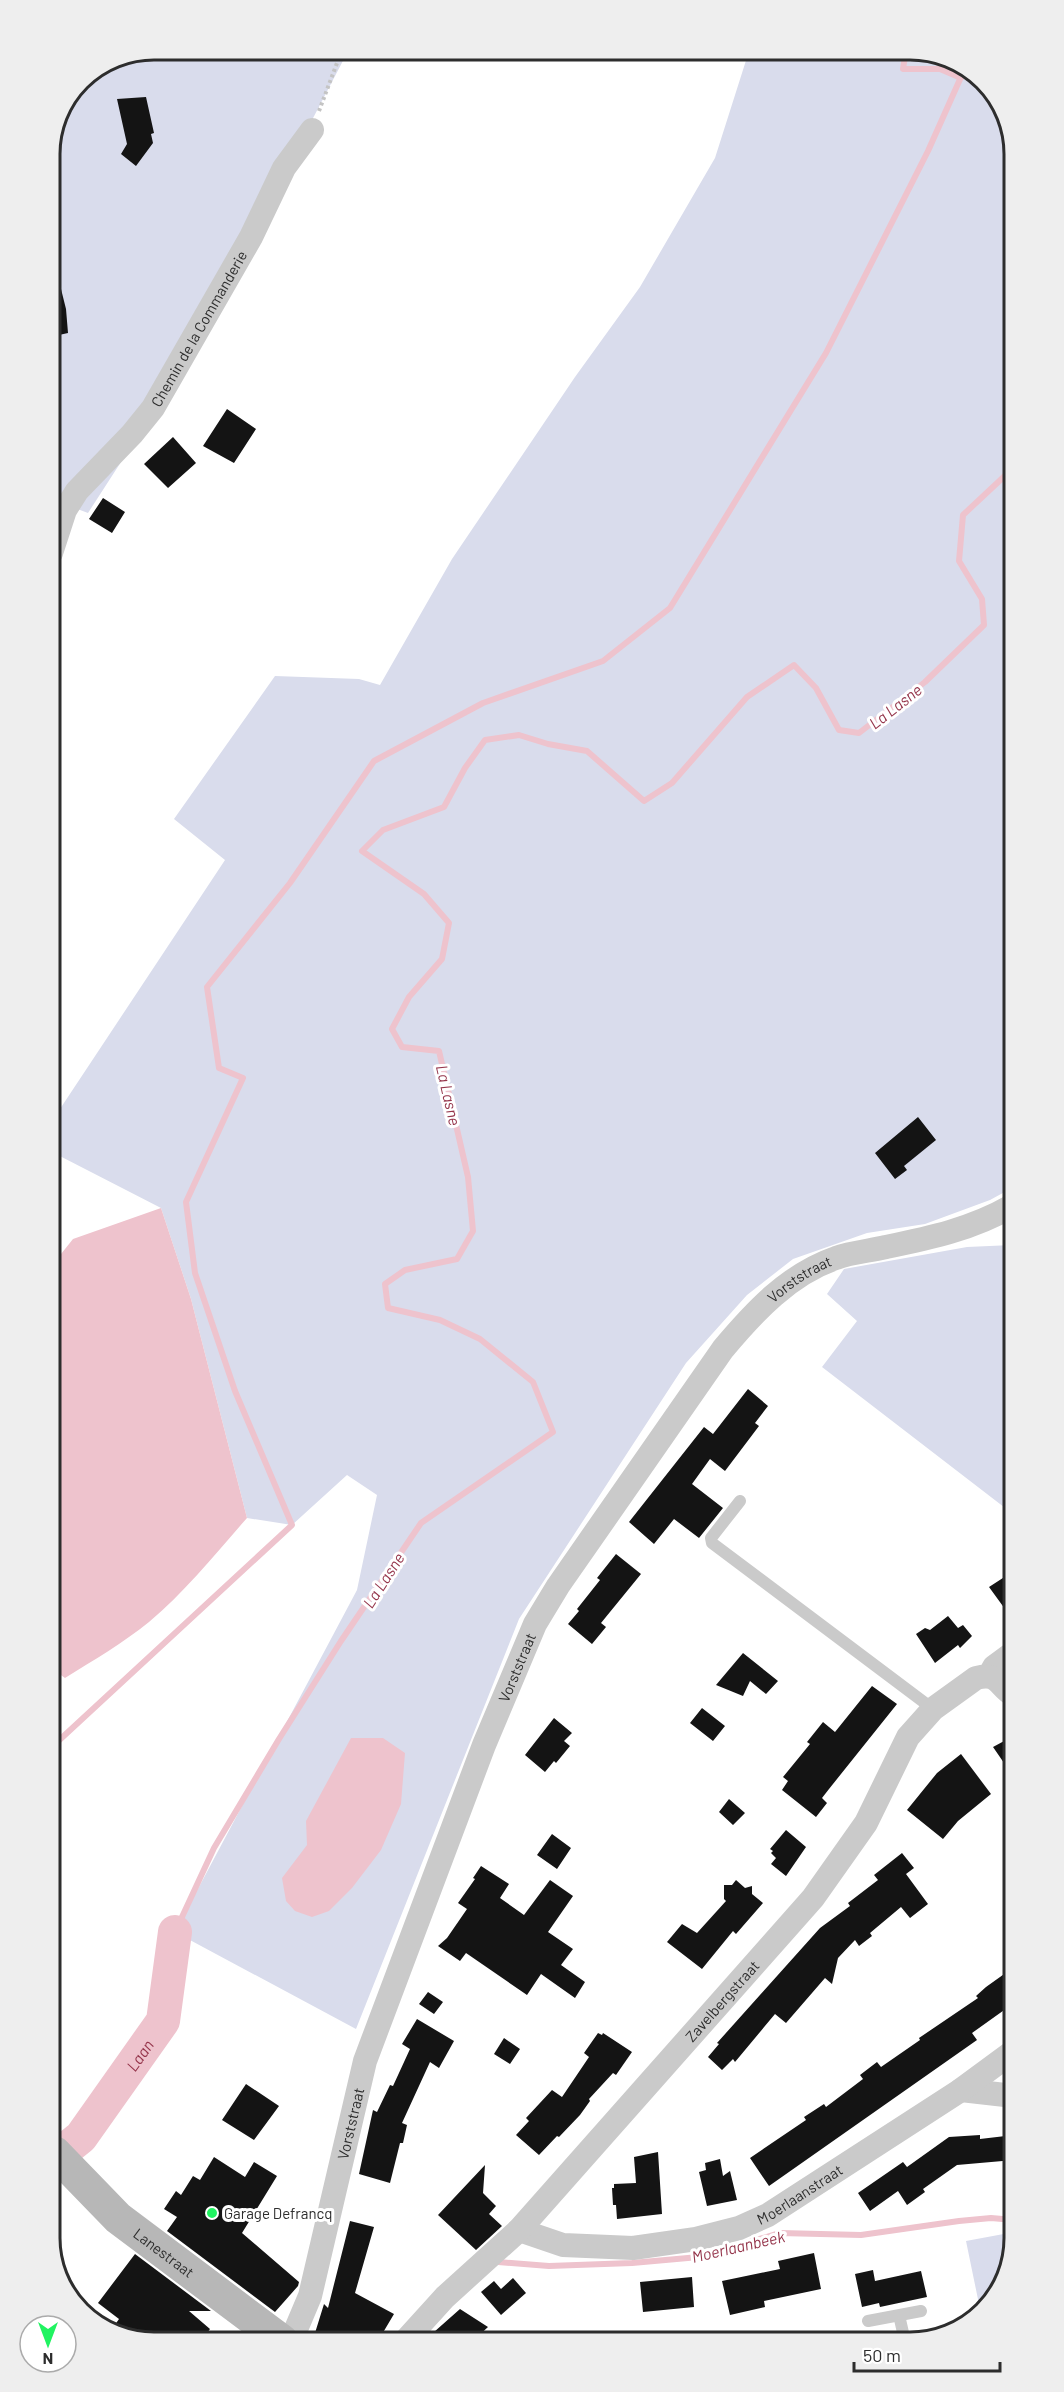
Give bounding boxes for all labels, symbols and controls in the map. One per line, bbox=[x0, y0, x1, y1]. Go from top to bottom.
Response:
street label: Chemin de la Commanderie bbox=[147, 247, 250, 410]
water label: La Lasne bbox=[865, 680, 925, 732]
water label: La Lasne bbox=[433, 1063, 465, 1127]
street label: Vorststraat bbox=[763, 1252, 834, 1306]
water label: La Lasne bbox=[358, 1549, 408, 1611]
street label: Vorststraat bbox=[494, 1630, 539, 1705]
street label: Zavelbergstraat bbox=[681, 1957, 763, 2045]
water label: Laan bbox=[121, 2035, 157, 2074]
street label: Vorststraat bbox=[333, 2086, 367, 2161]
street label: Moerlaanstraat bbox=[754, 2160, 846, 2228]
place label: Garage Defrancq bbox=[224, 2204, 333, 2222]
marker: Garage Defrancq bbox=[205, 2206, 219, 2220]
street label: Lanestraat bbox=[130, 2224, 198, 2281]
water label: Moerlaanbeek bbox=[690, 2226, 787, 2266]
north arrow bbox=[18, 2314, 78, 2374]
scale bar bbox=[854, 2335, 1000, 2373]
text: 50 m bbox=[863, 2344, 901, 2366]
text: N bbox=[43, 2350, 53, 2369]

